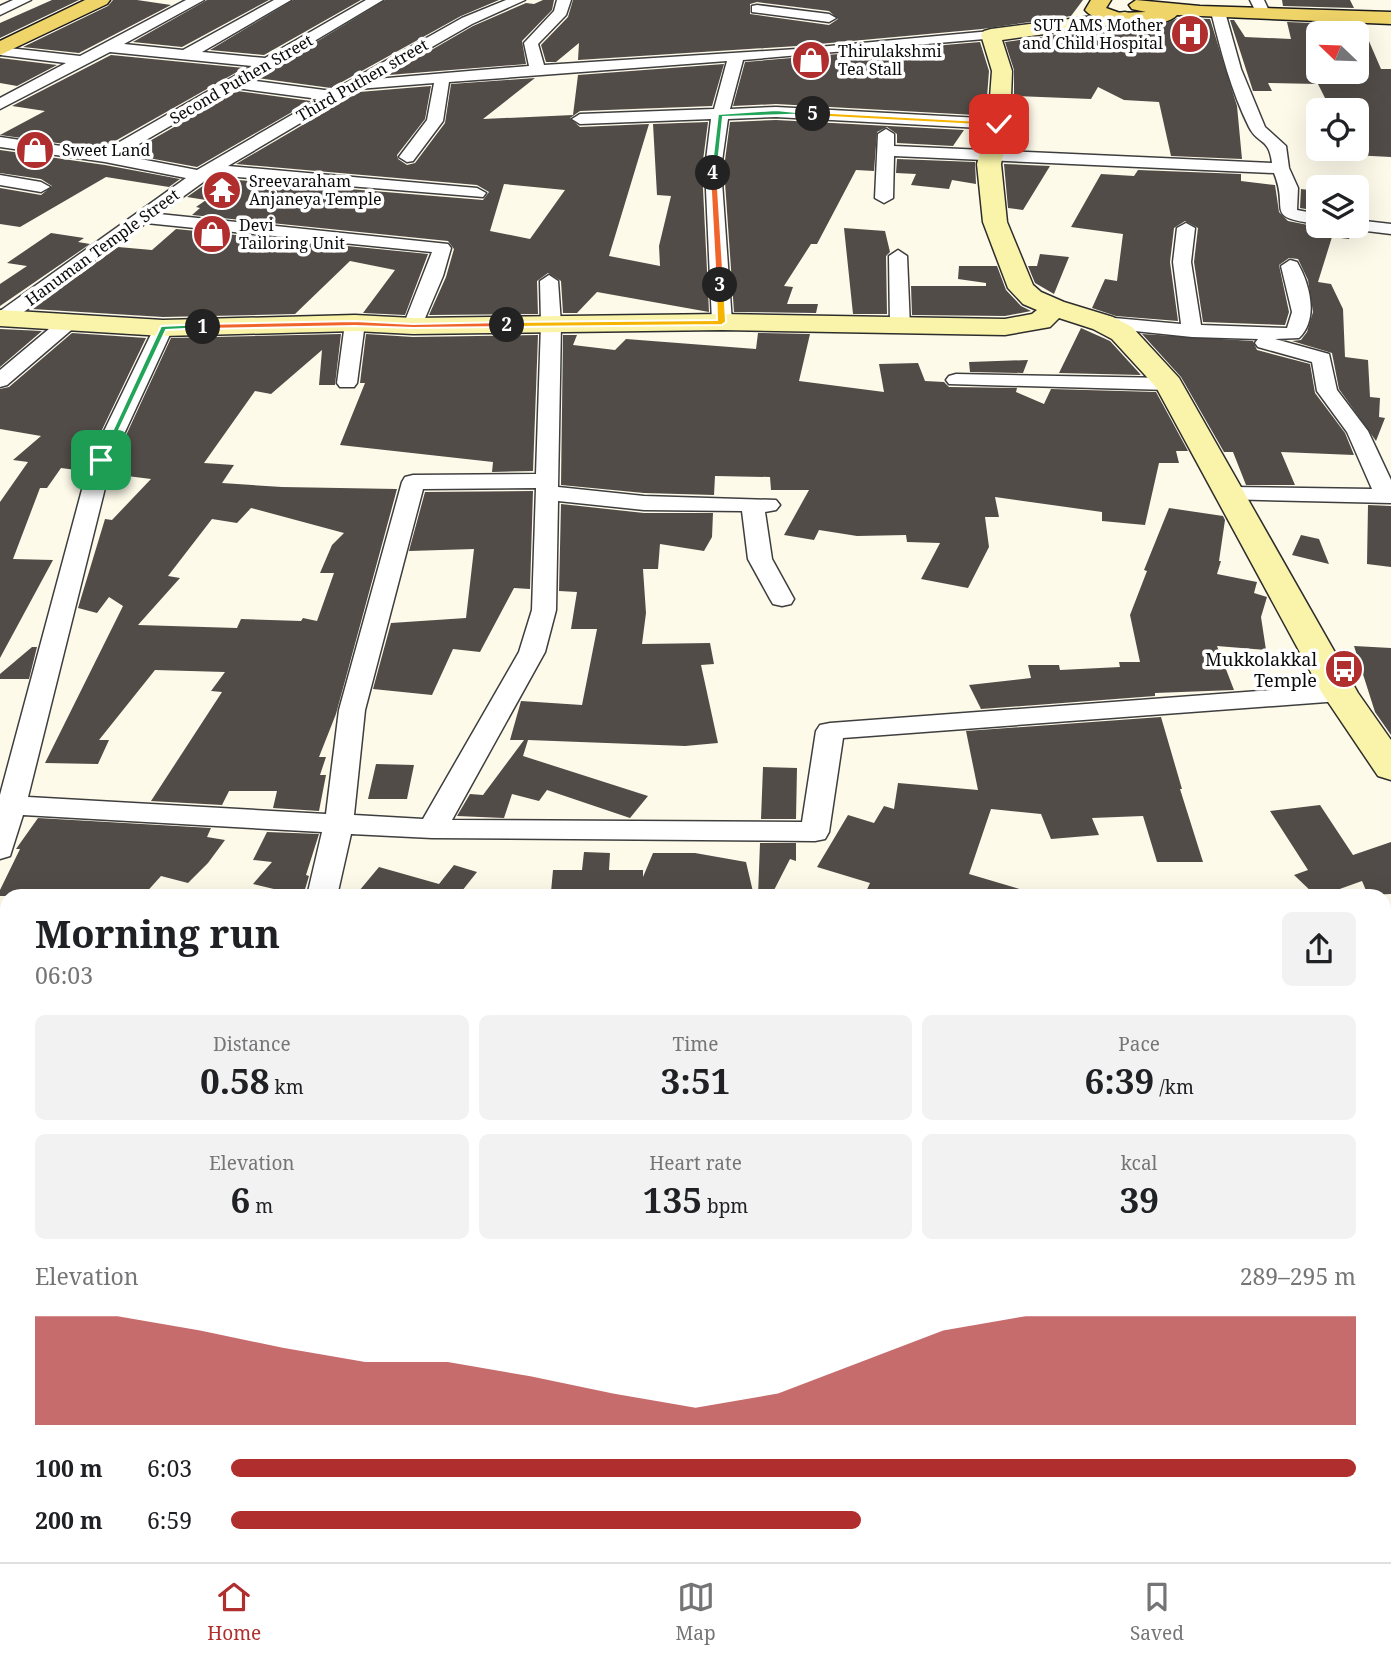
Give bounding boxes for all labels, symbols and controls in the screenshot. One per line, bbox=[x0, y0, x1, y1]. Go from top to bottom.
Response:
hospital icon: SUT AMS Mother and Child Hospital bbox=[1169, 13, 1211, 55]
place label: SUT AMS Mother and Child Hospital bbox=[1022, 14, 1163, 54]
north arrow bbox=[1306, 21, 1368, 84]
map controls bbox=[1306, 21, 1369, 238]
street label: Second Puthen Street bbox=[165, 29, 317, 129]
street label: Third Puthen street bbox=[292, 33, 432, 127]
shop icon: Thirulakshmi Tea Stall bbox=[790, 39, 832, 81]
place label: Thirulakshmi Tea Stall bbox=[838, 40, 942, 80]
pin bbox=[969, 94, 1029, 154]
pin: 5 bbox=[796, 96, 830, 132]
button: locate bbox=[1306, 98, 1369, 161]
text: 5 bbox=[807, 100, 818, 126]
icon: check bbox=[980, 105, 1018, 143]
shop icon: Sweet Land bbox=[14, 129, 56, 171]
place label: Sweet Land bbox=[62, 139, 151, 161]
pin: 4 bbox=[696, 156, 730, 190]
text: 4 bbox=[707, 159, 718, 185]
temple icon: Sreevaraham Anjaneya Temple bbox=[201, 169, 243, 211]
place label: Sreevaraham Anjaneya Temple bbox=[249, 170, 382, 210]
button: layers bbox=[1306, 175, 1369, 238]
street label: Hanuman Temple Street bbox=[20, 183, 184, 310]
shop icon: Devi Tailoring Unit bbox=[191, 213, 233, 255]
place label: Devi Tailoring Unit bbox=[239, 214, 345, 254]
pin: 3 bbox=[702, 268, 738, 302]
text: 3 bbox=[714, 271, 725, 297]
pin: 2 bbox=[490, 308, 524, 342]
pin: 1 bbox=[186, 310, 220, 344]
text: 2 bbox=[501, 311, 512, 337]
text: 1 bbox=[197, 313, 208, 339]
pin bbox=[71, 430, 131, 490]
icon: arrive bbox=[82, 441, 120, 479]
place label: Mukkolakkal Temple bbox=[1205, 647, 1317, 692]
bus stop icon: Mukkolakkal Temple bbox=[1323, 648, 1365, 690]
text: Morning run bbox=[35, 907, 280, 959]
button: share bbox=[1282, 912, 1356, 986]
text: 06:03 bbox=[35, 959, 93, 991]
text: Distance bbox=[213, 1031, 291, 1057]
text: Time bbox=[673, 1031, 718, 1057]
text: Pace bbox=[1118, 1031, 1160, 1057]
text: 0.58 bbox=[200, 1057, 270, 1104]
text: 3:51 bbox=[661, 1057, 730, 1104]
text: 6:39 bbox=[1084, 1057, 1154, 1104]
text: km bbox=[270, 1074, 304, 1100]
text: /km bbox=[1154, 1074, 1194, 1100]
text: Elevation bbox=[209, 1150, 295, 1176]
text: Heart rate bbox=[649, 1150, 742, 1176]
text: kcal bbox=[1121, 1150, 1157, 1176]
text: 6 bbox=[230, 1176, 250, 1223]
text: 135 bbox=[643, 1176, 702, 1223]
text: 39 bbox=[1119, 1176, 1159, 1223]
text: m bbox=[250, 1193, 273, 1219]
text: bpm bbox=[702, 1193, 748, 1219]
text: Elevation bbox=[35, 1260, 139, 1292]
text: 289–295 m bbox=[1240, 1260, 1356, 1292]
text: 100 m bbox=[35, 1452, 103, 1484]
text: 6:03 bbox=[147, 1452, 192, 1484]
text: 200 m bbox=[35, 1504, 103, 1536]
text: 6:59 bbox=[147, 1504, 192, 1536]
tab: Home bbox=[207, 1578, 261, 1646]
tab: Map bbox=[676, 1578, 716, 1646]
tab: Saved bbox=[1130, 1578, 1184, 1646]

